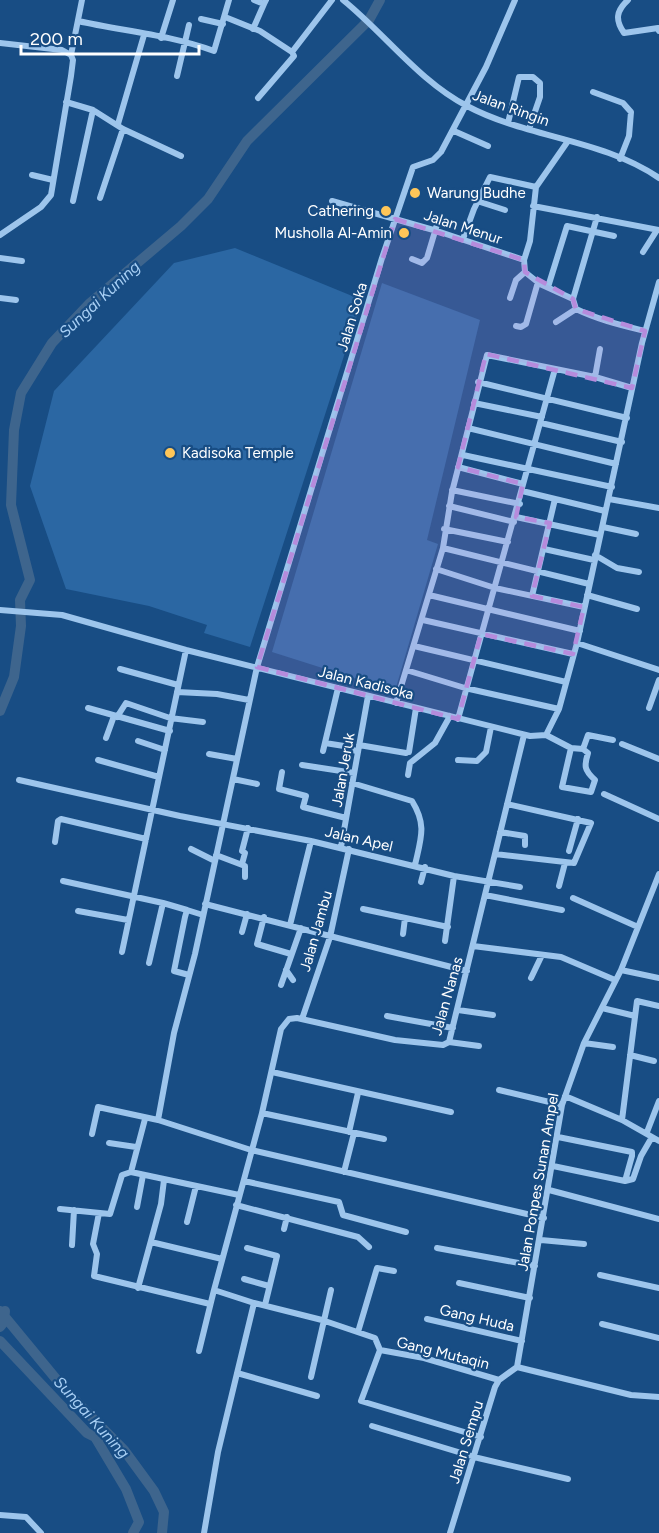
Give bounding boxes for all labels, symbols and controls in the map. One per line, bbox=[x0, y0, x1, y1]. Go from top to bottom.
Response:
scale bar bbox=[21, 18, 200, 56]
text: 200 m bbox=[30, 28, 83, 50]
street label: Jalan Ringin bbox=[470, 86, 552, 130]
place label: Warung Budhe bbox=[427, 184, 526, 202]
marker: Warung Budhe bbox=[408, 186, 422, 200]
place label: Cathering bbox=[308, 202, 374, 220]
marker: Cathering bbox=[379, 204, 393, 218]
street label: Jalan Menur bbox=[422, 206, 504, 248]
place label: Musholla Al-Amin bbox=[274, 224, 392, 242]
marker: Musholla Al-Amin bbox=[397, 226, 411, 240]
water label: Sungai Kuning bbox=[55, 257, 144, 342]
street label: Jalan Soka bbox=[333, 280, 371, 354]
place label: Kadisoka Temple bbox=[182, 444, 294, 462]
marker: Kadisoka Temple bbox=[163, 446, 177, 460]
street label: Jalan Kadisoka bbox=[316, 662, 416, 704]
street label: Jalan Jeruk bbox=[328, 731, 359, 809]
street label: Jalan Apel bbox=[323, 822, 395, 856]
street label: Jalan Jambu bbox=[296, 888, 336, 974]
street label: Jalan Nanas bbox=[427, 955, 467, 1037]
street label: Jalan Ponpes Sunan Ampel bbox=[513, 1091, 563, 1273]
street label: Gang Huda bbox=[438, 1301, 516, 1335]
street label: Gang Mutaqin bbox=[395, 1333, 491, 1373]
water label: Sungai Kuning bbox=[50, 1372, 133, 1462]
street label: Jalan Sempu bbox=[445, 1398, 487, 1486]

